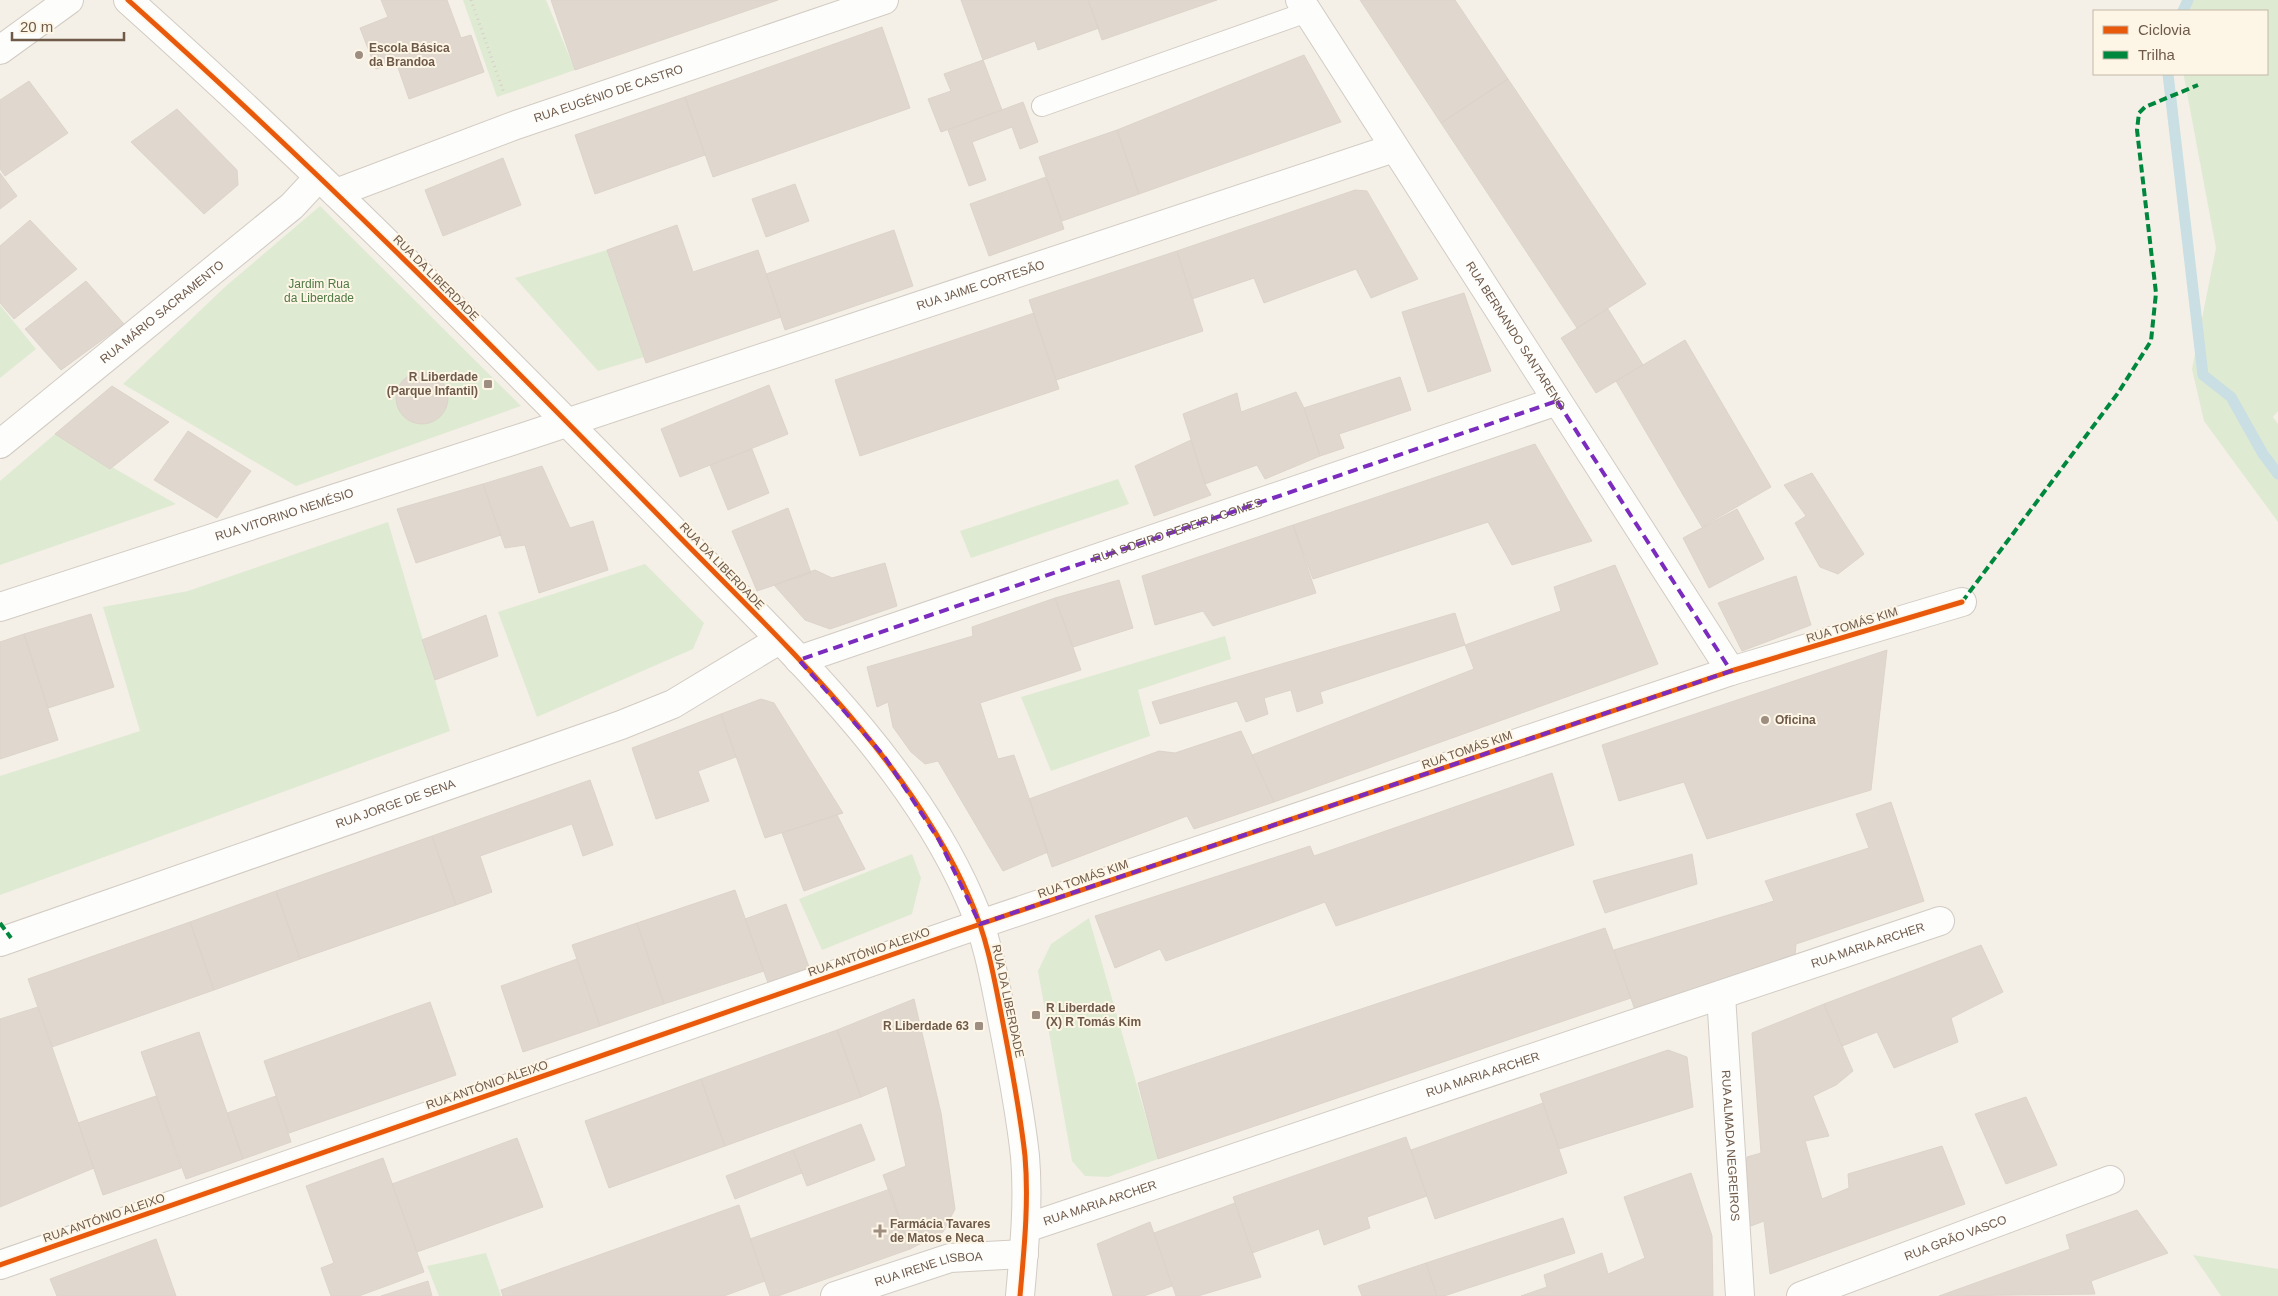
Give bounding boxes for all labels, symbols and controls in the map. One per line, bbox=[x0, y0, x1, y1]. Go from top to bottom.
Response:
scale bar bbox=[12, 10, 125, 42]
legend bbox=[2093, 10, 2268, 75]
text: 20 m bbox=[20, 18, 53, 35]
text: Ciclovia bbox=[2138, 21, 2191, 38]
place label: Escola Básica da Brandoa bbox=[369, 41, 450, 69]
text: Trilha bbox=[2138, 46, 2176, 63]
marker: Escola Básica da Brandoa bbox=[353, 49, 365, 61]
street label: RUA EUGÉNIO DE CASTRO bbox=[532, 62, 685, 125]
street label: RUA DA LIBERDADE bbox=[390, 232, 482, 324]
street label: RUA MÁRIO SACRAMENTO bbox=[97, 257, 227, 366]
street label: RUA JAIME CORTESÃO bbox=[915, 258, 1046, 313]
street label: RUA BERNANDO SANTARENO bbox=[1463, 259, 1568, 412]
park label: Jardim Rua da Liberdade bbox=[284, 277, 354, 305]
place label: R Liberdade (Parque Infantil) bbox=[387, 370, 478, 398]
marker: R Liberdade (Parque Infantil) bbox=[482, 378, 494, 390]
street label: RUA VITORINO NEMÉSIO bbox=[213, 486, 355, 544]
street label: RUA SOEIRO PEREIRA GOMES bbox=[1091, 495, 1264, 566]
street label: RUA DA LIBERDADE bbox=[677, 520, 767, 612]
street label: RUA TOMÁS KIM bbox=[1804, 603, 1899, 646]
place label: Oficina bbox=[1775, 713, 1816, 727]
marker: Oficina bbox=[1759, 714, 1771, 726]
street label: RUA TOMÁS KIM bbox=[1420, 727, 1514, 772]
street label: RUA JORGE DE SENA bbox=[334, 776, 457, 831]
street label: RUA TOMÁS KIM bbox=[1036, 856, 1130, 901]
street label: RUA MARIA ARCHER bbox=[1809, 920, 1927, 971]
street label: RUA ANTÓNIO ALEIXO bbox=[806, 924, 932, 979]
street label: RUA DA LIBERDADE bbox=[989, 943, 1027, 1059]
place label: R Liberdade (X) R Tomás Kim bbox=[1046, 1001, 1141, 1029]
marker: R Liberdade (X) R Tomás Kim bbox=[1030, 1009, 1042, 1021]
place label: R Liberdade 63 bbox=[883, 1019, 969, 1033]
marker: R Liberdade 63 bbox=[973, 1020, 985, 1032]
street label: RUA MARIA ARCHER bbox=[1424, 1049, 1542, 1100]
street label: RUA ANTÓNIO ALEIXO bbox=[424, 1057, 550, 1112]
street label: RUA ALMADA NEGREIROS bbox=[1719, 1070, 1742, 1222]
street label: RUA MARIA ARCHER bbox=[1041, 1178, 1159, 1229]
street label: RUA ANTÓNIO ALEIXO bbox=[41, 1190, 167, 1245]
street label: RUA GRÃO VASCO bbox=[1902, 1212, 2008, 1264]
place label: Farmácia Tavares de Matos e Neca bbox=[890, 1217, 991, 1245]
marker: Farmácia Tavares de Matos e Neca bbox=[874, 1225, 886, 1237]
street label: RUA IRENE LISBOA bbox=[873, 1249, 983, 1289]

